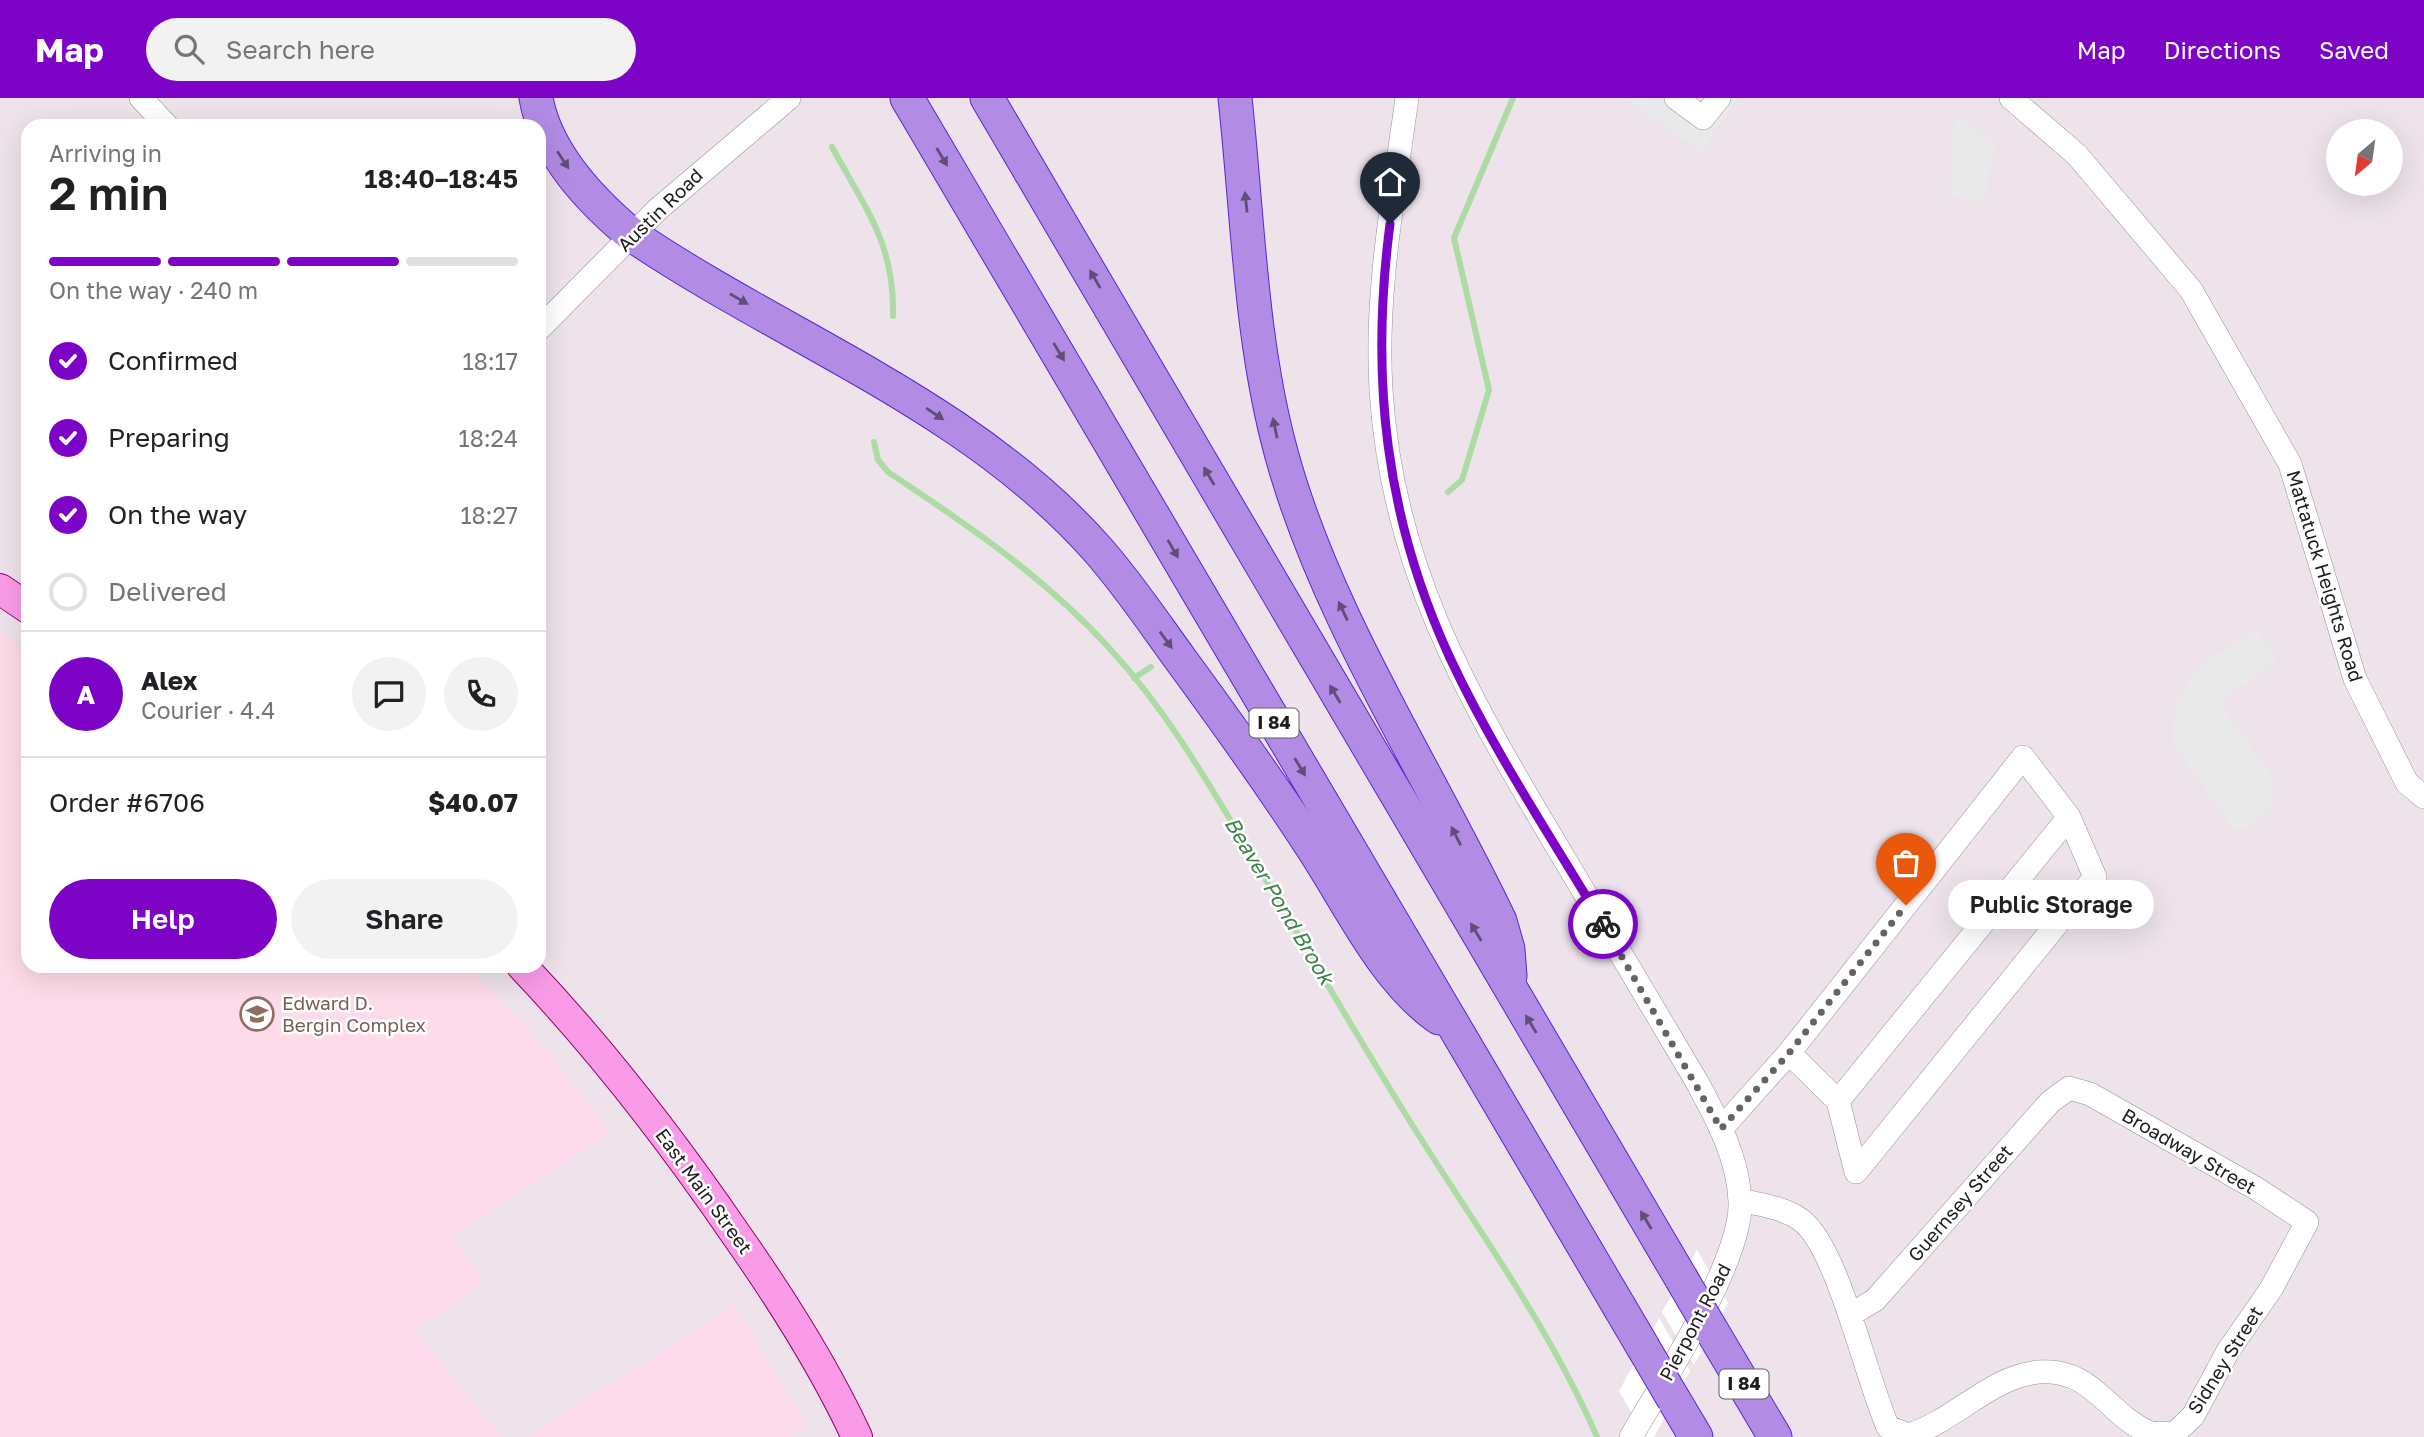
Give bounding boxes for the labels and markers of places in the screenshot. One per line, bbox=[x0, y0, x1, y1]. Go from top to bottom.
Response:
pin bbox=[1360, 152, 1420, 224]
pin bbox=[1876, 833, 1936, 905]
callout: Public Storage bbox=[1948, 880, 2154, 930]
place label: Edward D. Bergin Complex bbox=[282, 991, 426, 1036]
school or university icon: Edward D. Bergin Complex bbox=[238, 995, 276, 1033]

